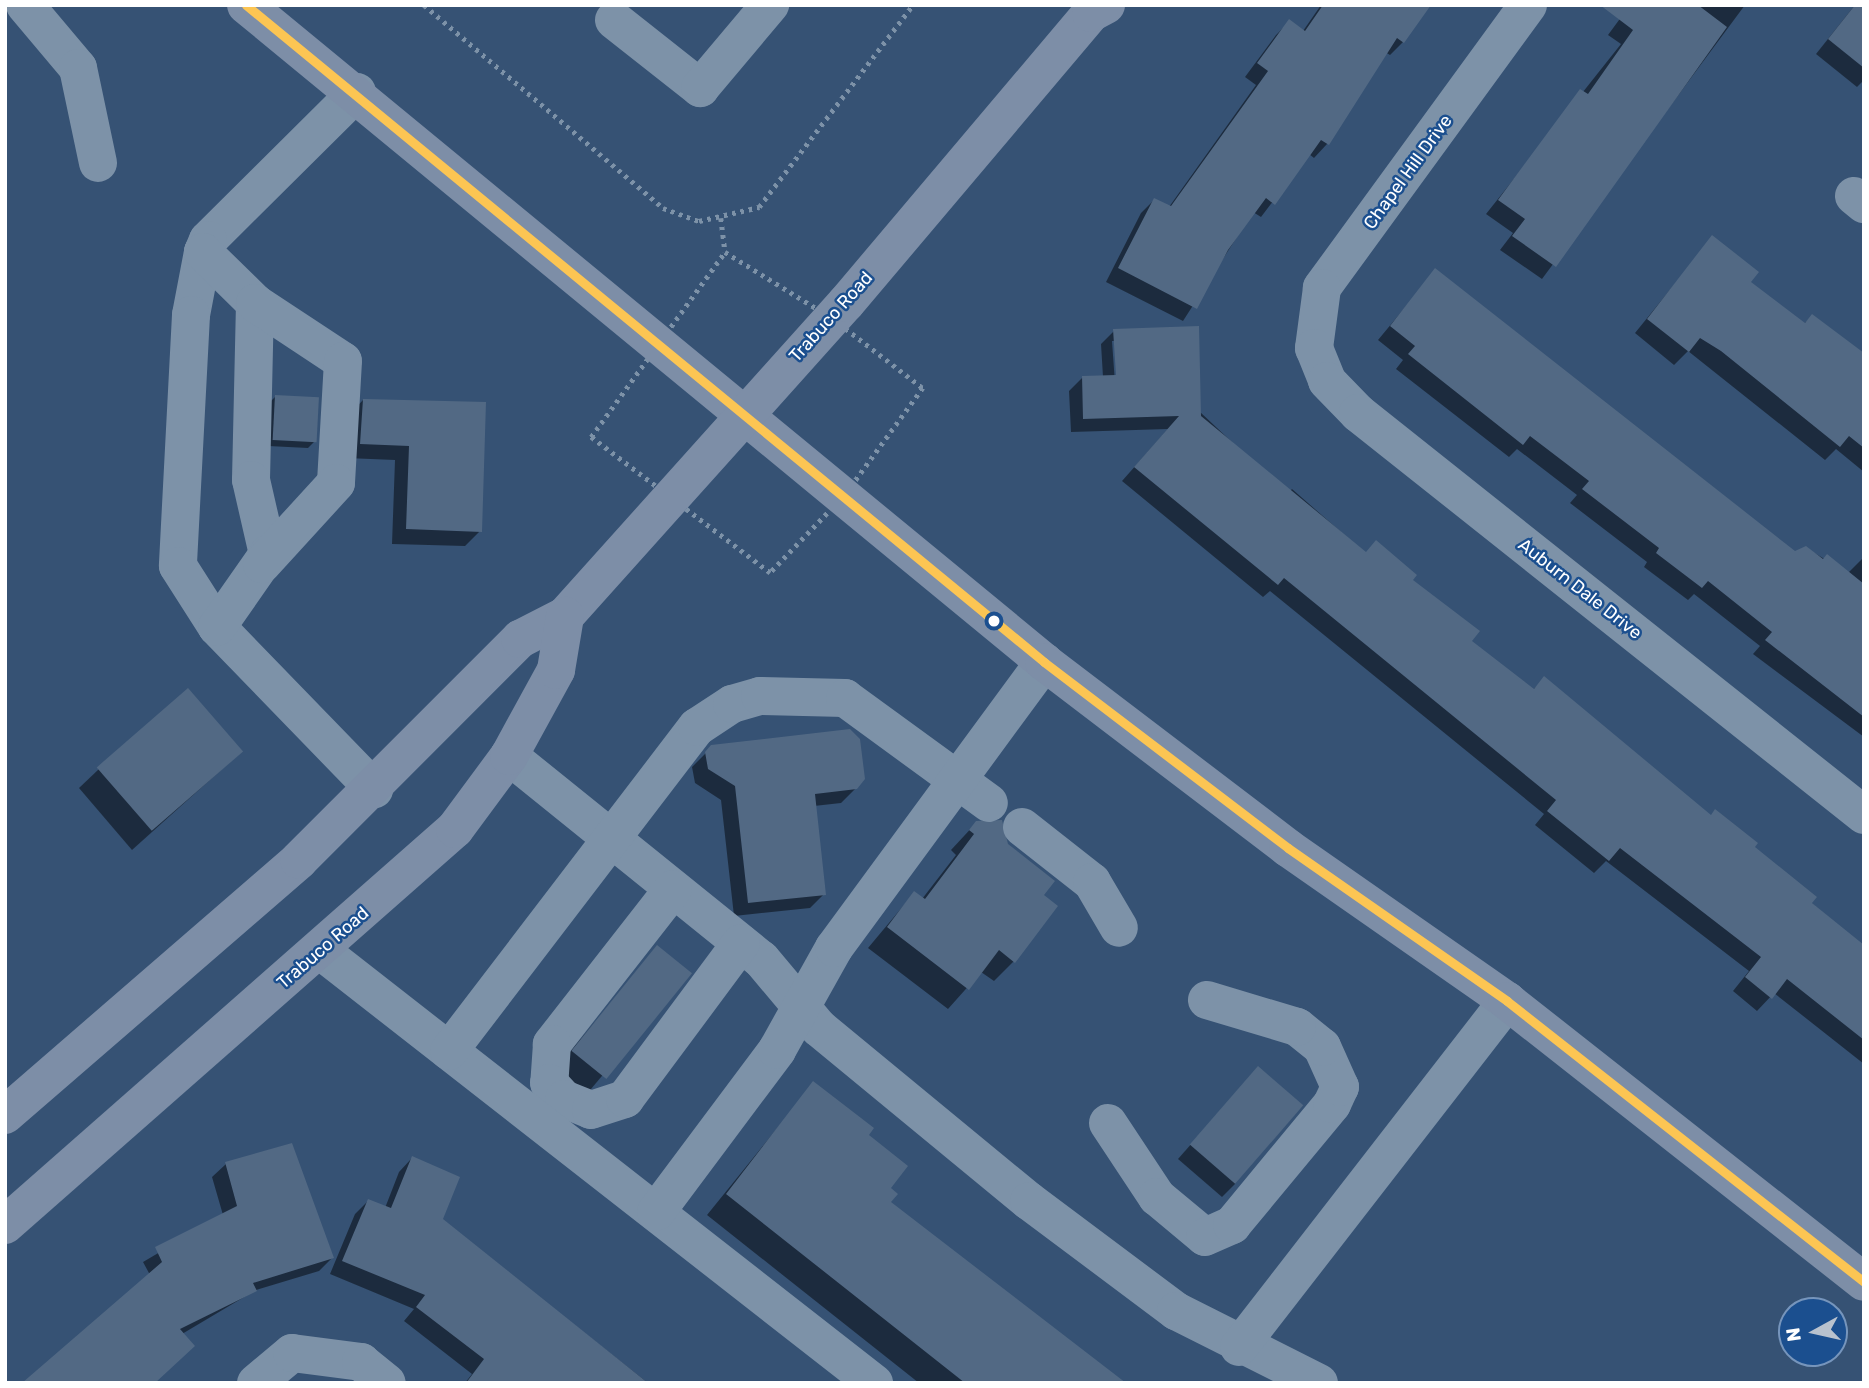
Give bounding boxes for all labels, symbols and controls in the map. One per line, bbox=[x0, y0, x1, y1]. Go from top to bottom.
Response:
street label: Chapel Hill Drive bbox=[1359, 111, 1457, 233]
street label: Trabuco Road bbox=[785, 267, 877, 367]
street label: Auburn Dale Drive bbox=[1514, 534, 1646, 644]
unlabelled marker bbox=[987, 614, 1001, 628]
street label: Trabuco Road bbox=[273, 902, 373, 994]
north arrow bbox=[1778, 1297, 1848, 1367]
text: N bbox=[1781, 1326, 1806, 1343]

